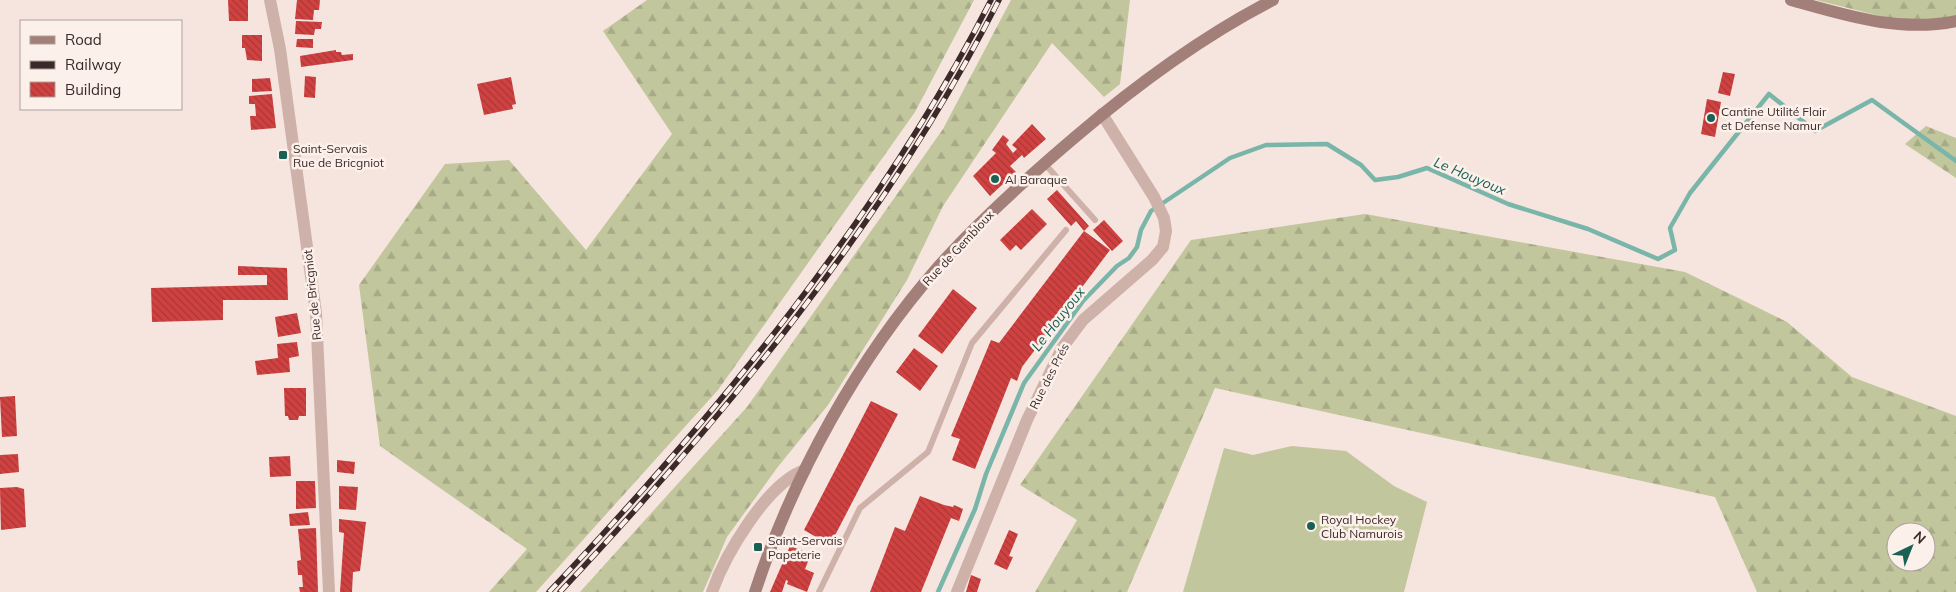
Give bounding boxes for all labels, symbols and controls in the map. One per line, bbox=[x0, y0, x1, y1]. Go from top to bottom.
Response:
legend bbox=[20, 20, 182, 110]
text: Road bbox=[65, 30, 102, 49]
text: Railway bbox=[65, 55, 121, 74]
text: Building bbox=[65, 80, 121, 99]
place label: Cantine Utilité Flair et Defense Namur bbox=[1721, 104, 1827, 133]
marker: Cantine Utilité Flair et Defense Namur bbox=[1705, 112, 1717, 124]
place label: Saint-Servais Rue de Bricgniot bbox=[293, 141, 384, 170]
marker: Saint-Servais Rue de Bricgniot bbox=[277, 149, 289, 161]
water label: Le Houyoux bbox=[1431, 153, 1509, 199]
place label: Al Baraque bbox=[1005, 172, 1067, 187]
marker: Al Baraque bbox=[989, 173, 1001, 185]
street label: Rue de Gembloux bbox=[919, 207, 997, 289]
street label: Rue de Bricgniot bbox=[300, 249, 324, 341]
water label: Le Houyoux bbox=[1027, 283, 1089, 355]
street label: Rue des Prés bbox=[1026, 340, 1072, 412]
place label: Royal Hockey Club Namurois bbox=[1321, 512, 1403, 541]
marker: Royal Hockey Club Namurois bbox=[1305, 520, 1317, 532]
north arrow bbox=[1886, 522, 1936, 572]
text: N bbox=[1910, 527, 1930, 548]
place label: Saint-Servais Papeterie bbox=[768, 533, 843, 562]
marker: Saint-Servais Papeterie bbox=[752, 541, 764, 553]

